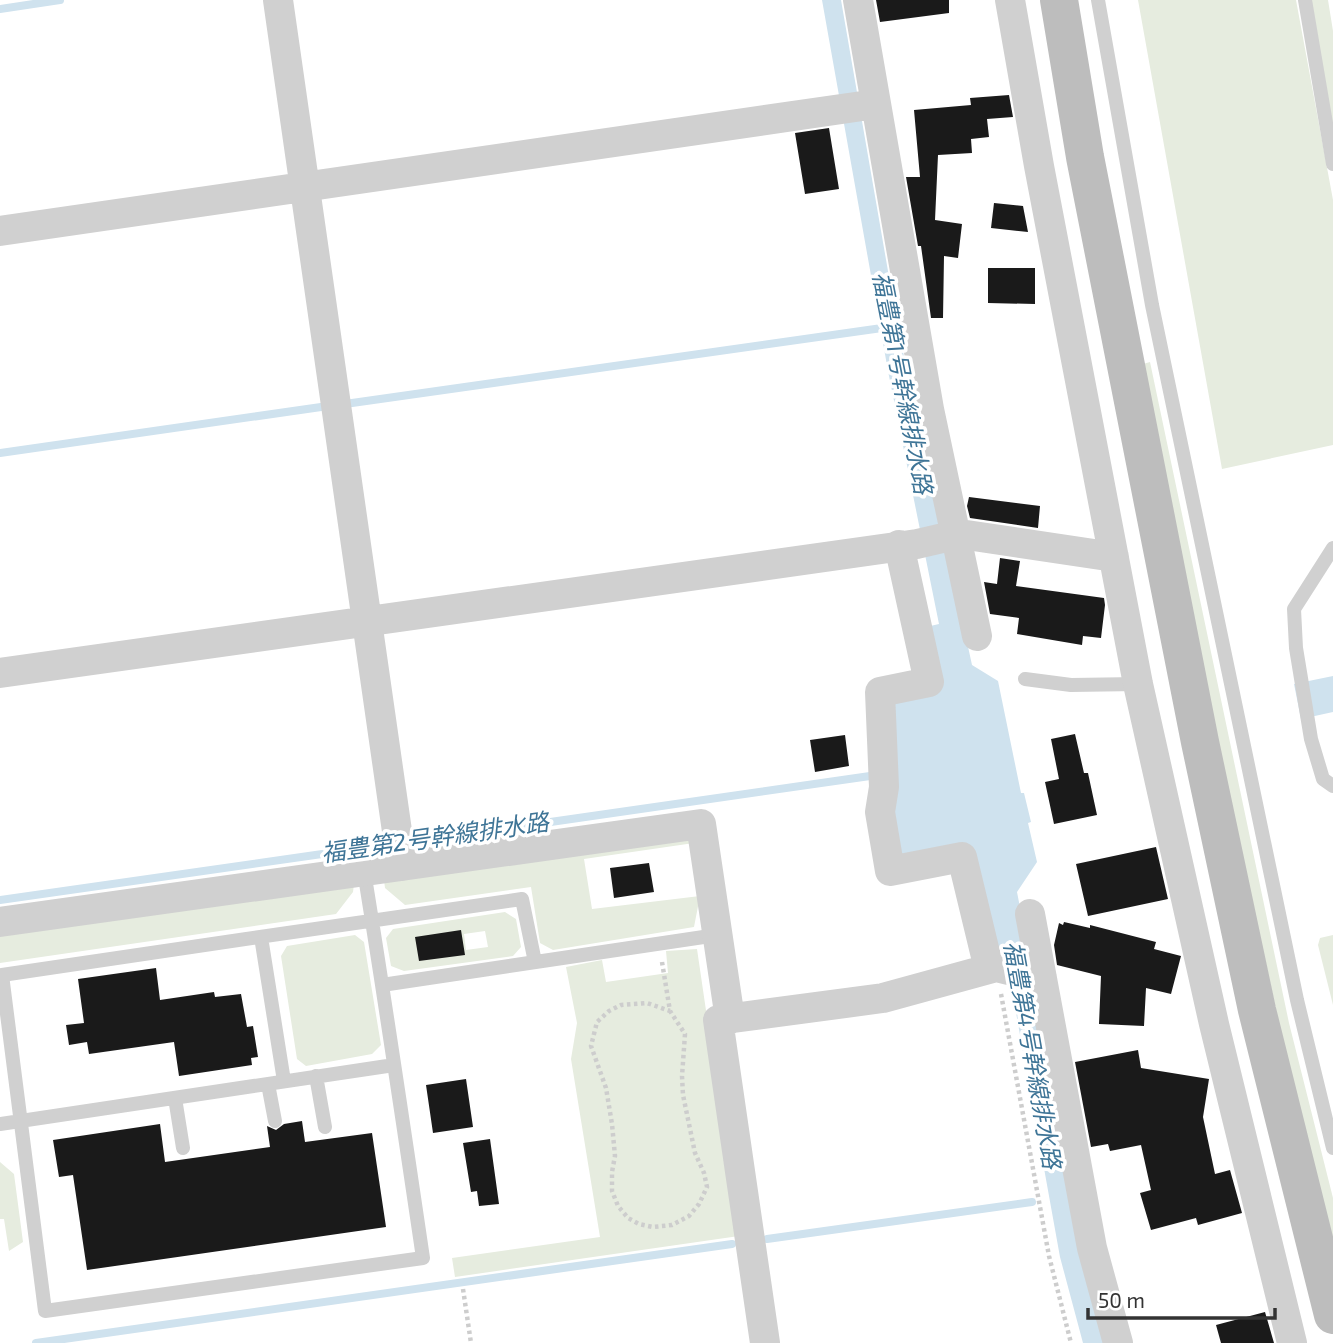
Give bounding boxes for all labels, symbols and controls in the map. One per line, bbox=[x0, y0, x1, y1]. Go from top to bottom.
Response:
water label: 福豊第1号幹線排水路 bbox=[868, 269, 940, 498]
water label: 福豊第2号幹線排水路 bbox=[319, 806, 552, 867]
water label: 福豊第4号幹線排水路 bbox=[999, 939, 1068, 1173]
scale bar bbox=[1088, 1276, 1275, 1320]
text: 50 m bbox=[1098, 1287, 1145, 1312]

